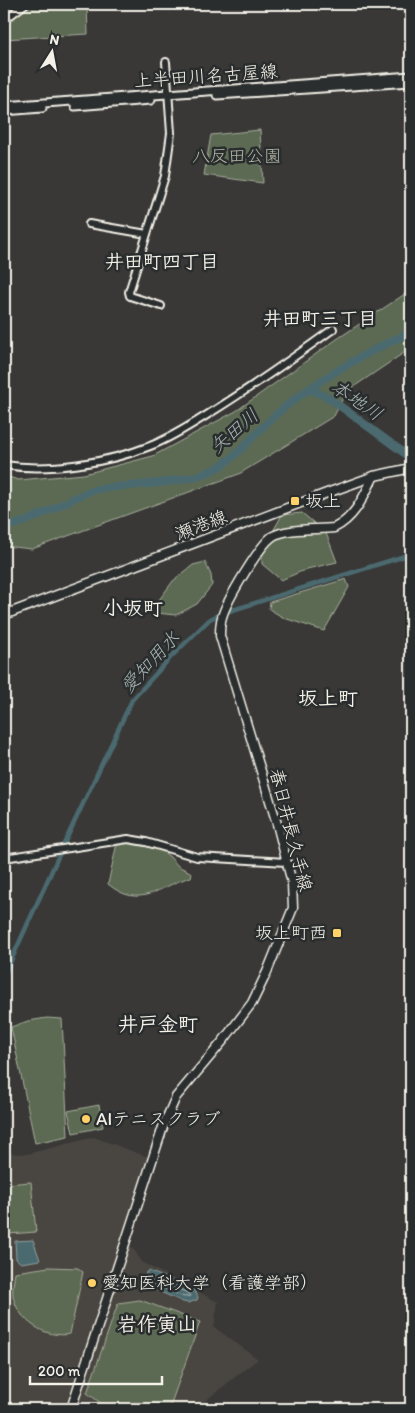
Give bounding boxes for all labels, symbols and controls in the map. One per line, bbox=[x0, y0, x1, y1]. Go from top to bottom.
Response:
north arrow bbox=[28, 28, 78, 78]
text: N bbox=[48, 30, 61, 49]
street label: 上半田川名古屋線 bbox=[133, 60, 279, 92]
park label: 八反田公園 bbox=[192, 145, 282, 167]
district label: 井田町四丁目 bbox=[105, 250, 219, 273]
district label: 井田町三丁目 bbox=[263, 307, 377, 330]
water label: 本地川 bbox=[327, 375, 387, 425]
water label: 矢田川 bbox=[205, 404, 263, 458]
place label: 坂上 bbox=[305, 490, 341, 512]
marker: 坂上 bbox=[289, 495, 301, 507]
street label: 瀬港線 bbox=[172, 505, 230, 545]
district label: 小坂町 bbox=[103, 596, 163, 620]
water label: 愛知用水 bbox=[116, 626, 184, 698]
district label: 坂上町 bbox=[298, 686, 358, 710]
street label: 春日井長久手線 bbox=[265, 766, 317, 894]
place label: 坂上町西 bbox=[255, 922, 327, 944]
marker: 坂上町西 bbox=[331, 927, 343, 939]
district label: 井戸金町 bbox=[118, 1012, 198, 1036]
place label: AIテニスクラブ bbox=[96, 1108, 221, 1130]
marker: AIテニスクラブ bbox=[80, 1113, 92, 1125]
place label: 愛知医科大学（看護学部） bbox=[102, 1272, 318, 1294]
marker: 愛知医科大学（看護学部） bbox=[86, 1277, 98, 1289]
district label: 岩作寅山 bbox=[117, 1312, 197, 1336]
scale bar bbox=[30, 1353, 162, 1385]
text: 200 m bbox=[38, 1362, 81, 1380]

